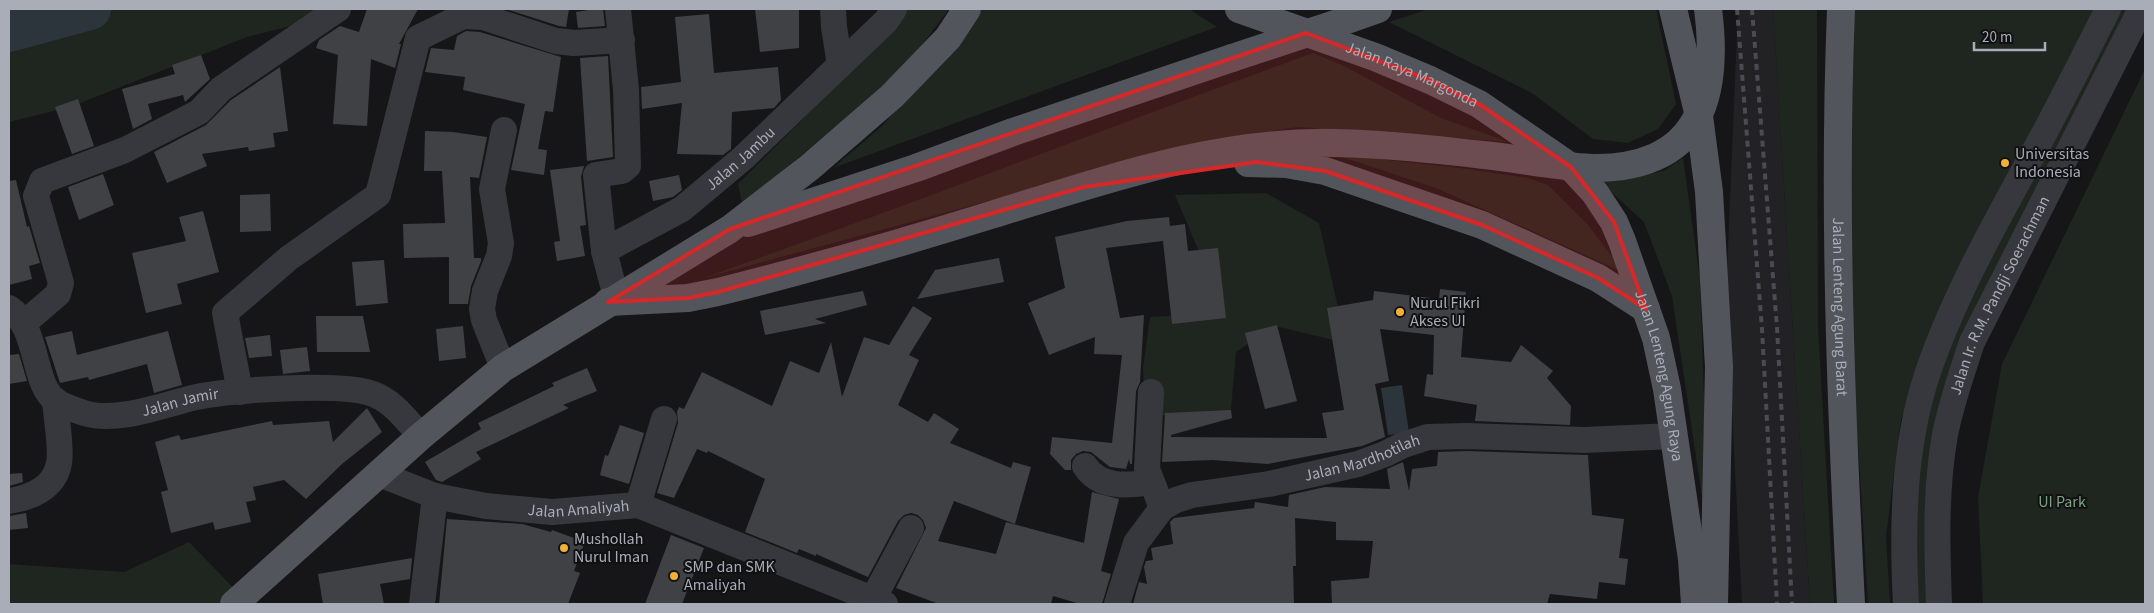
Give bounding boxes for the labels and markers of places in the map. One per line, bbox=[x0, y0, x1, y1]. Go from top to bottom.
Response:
place label: Universitas Indonesia bbox=[2015, 143, 2090, 183]
marker: Universitas Indonesia bbox=[1999, 157, 2011, 169]
place label: Nurul Fikri Akses UI bbox=[1410, 292, 1480, 332]
marker: Nurul Fikri Akses UI bbox=[1394, 306, 1406, 318]
place label: Mushollah Nurul Iman bbox=[574, 528, 649, 568]
marker: Mushollah Nurul Iman bbox=[558, 542, 570, 554]
place label: SMP dan SMK Amaliyah bbox=[684, 556, 776, 596]
marker: SMP dan SMK Amaliyah bbox=[668, 570, 680, 582]

